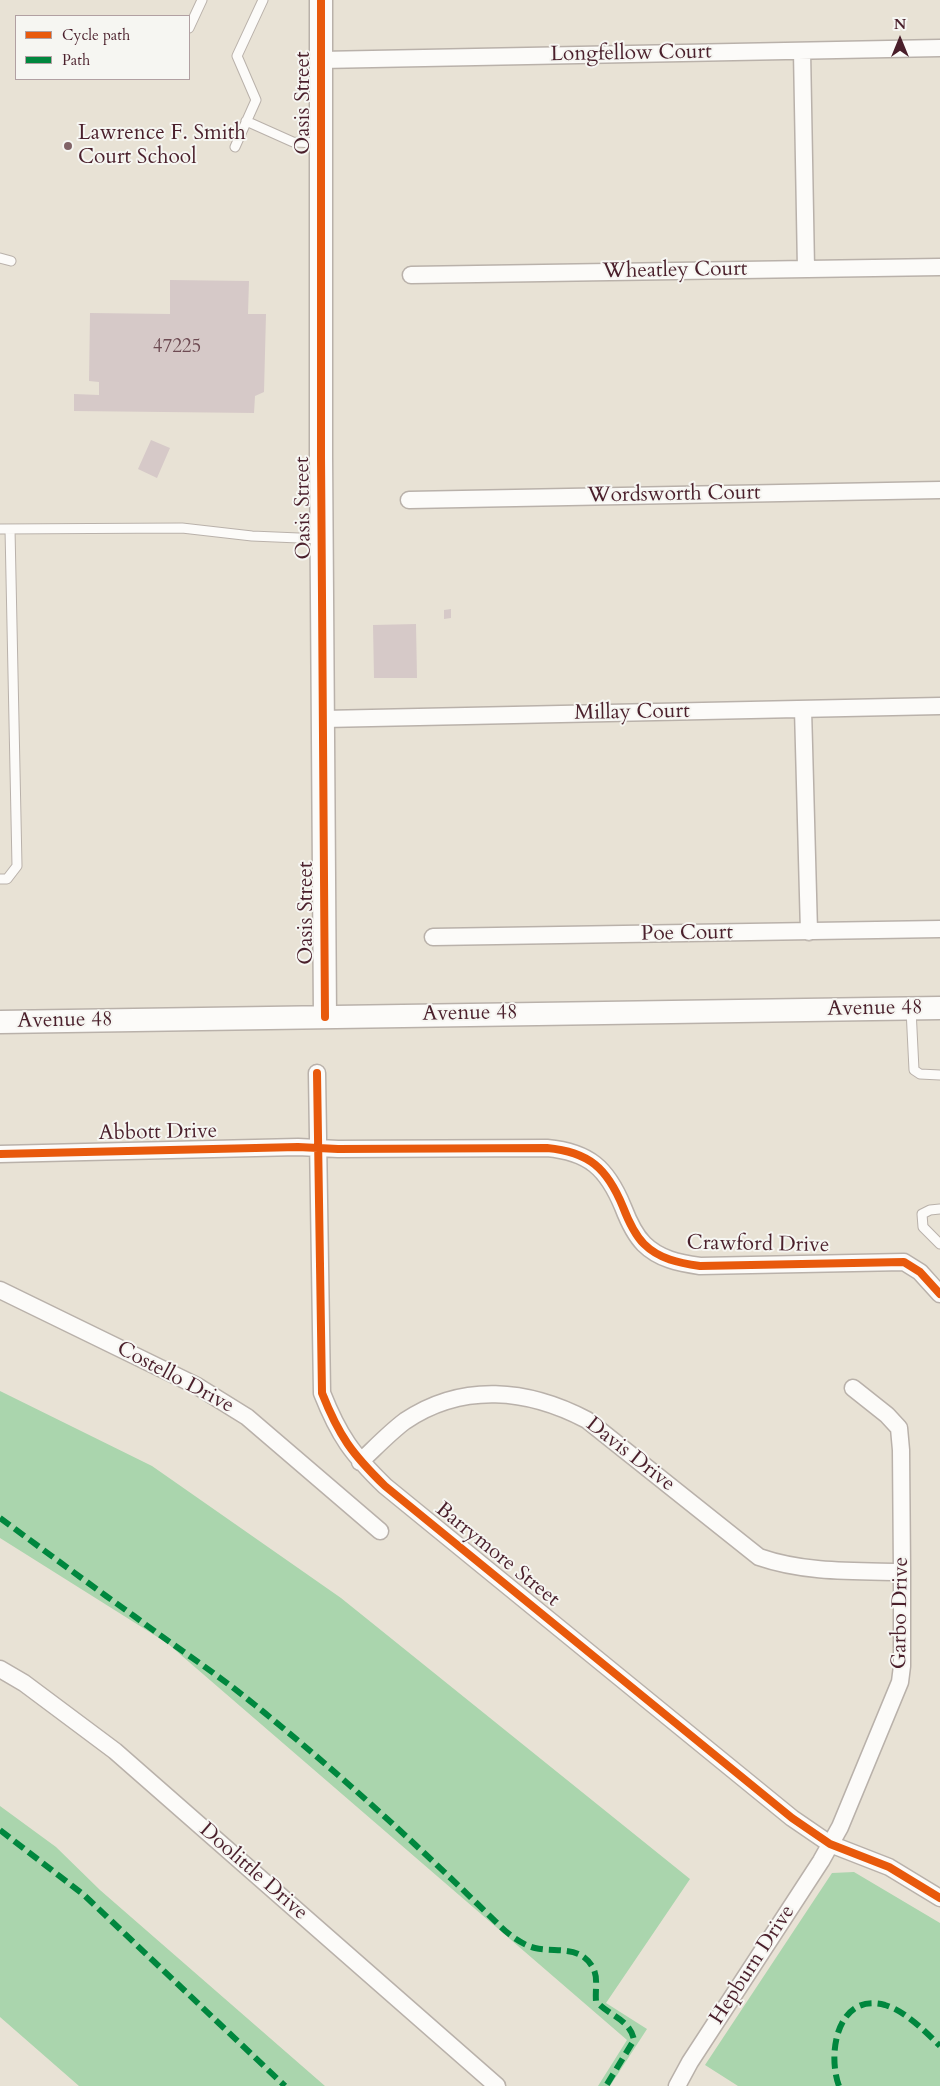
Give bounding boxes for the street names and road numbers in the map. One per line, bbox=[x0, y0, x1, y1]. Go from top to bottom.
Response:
street label: Longfellow Court bbox=[550, 40, 712, 68]
street label: Oasis Street bbox=[291, 51, 317, 155]
street label: Wheatley Court bbox=[602, 257, 748, 285]
street label: Oasis Street bbox=[291, 456, 317, 560]
street label: Wordsworth Court bbox=[587, 481, 761, 509]
street label: Millay Court bbox=[574, 699, 690, 727]
street label: Oasis Street bbox=[294, 861, 320, 965]
street label: Poe Court bbox=[641, 921, 733, 947]
street label: Avenue 48 bbox=[827, 996, 923, 1022]
street label: Avenue 48 bbox=[422, 1001, 518, 1027]
street label: Avenue 48 bbox=[17, 1008, 113, 1034]
street label: Abbott Drive bbox=[99, 1119, 217, 1147]
street label: Crawford Drive bbox=[686, 1231, 830, 1259]
street label: Costello Drive bbox=[112, 1337, 238, 1419]
street label: Davis Drive bbox=[580, 1412, 680, 1498]
street label: Barrymore Street bbox=[430, 1497, 564, 1613]
street label: Garbo Drive bbox=[887, 1557, 915, 1669]
street label: Doolittle Drive bbox=[194, 1818, 312, 1926]
street label: Hepburn Drive bbox=[705, 1901, 801, 2029]

